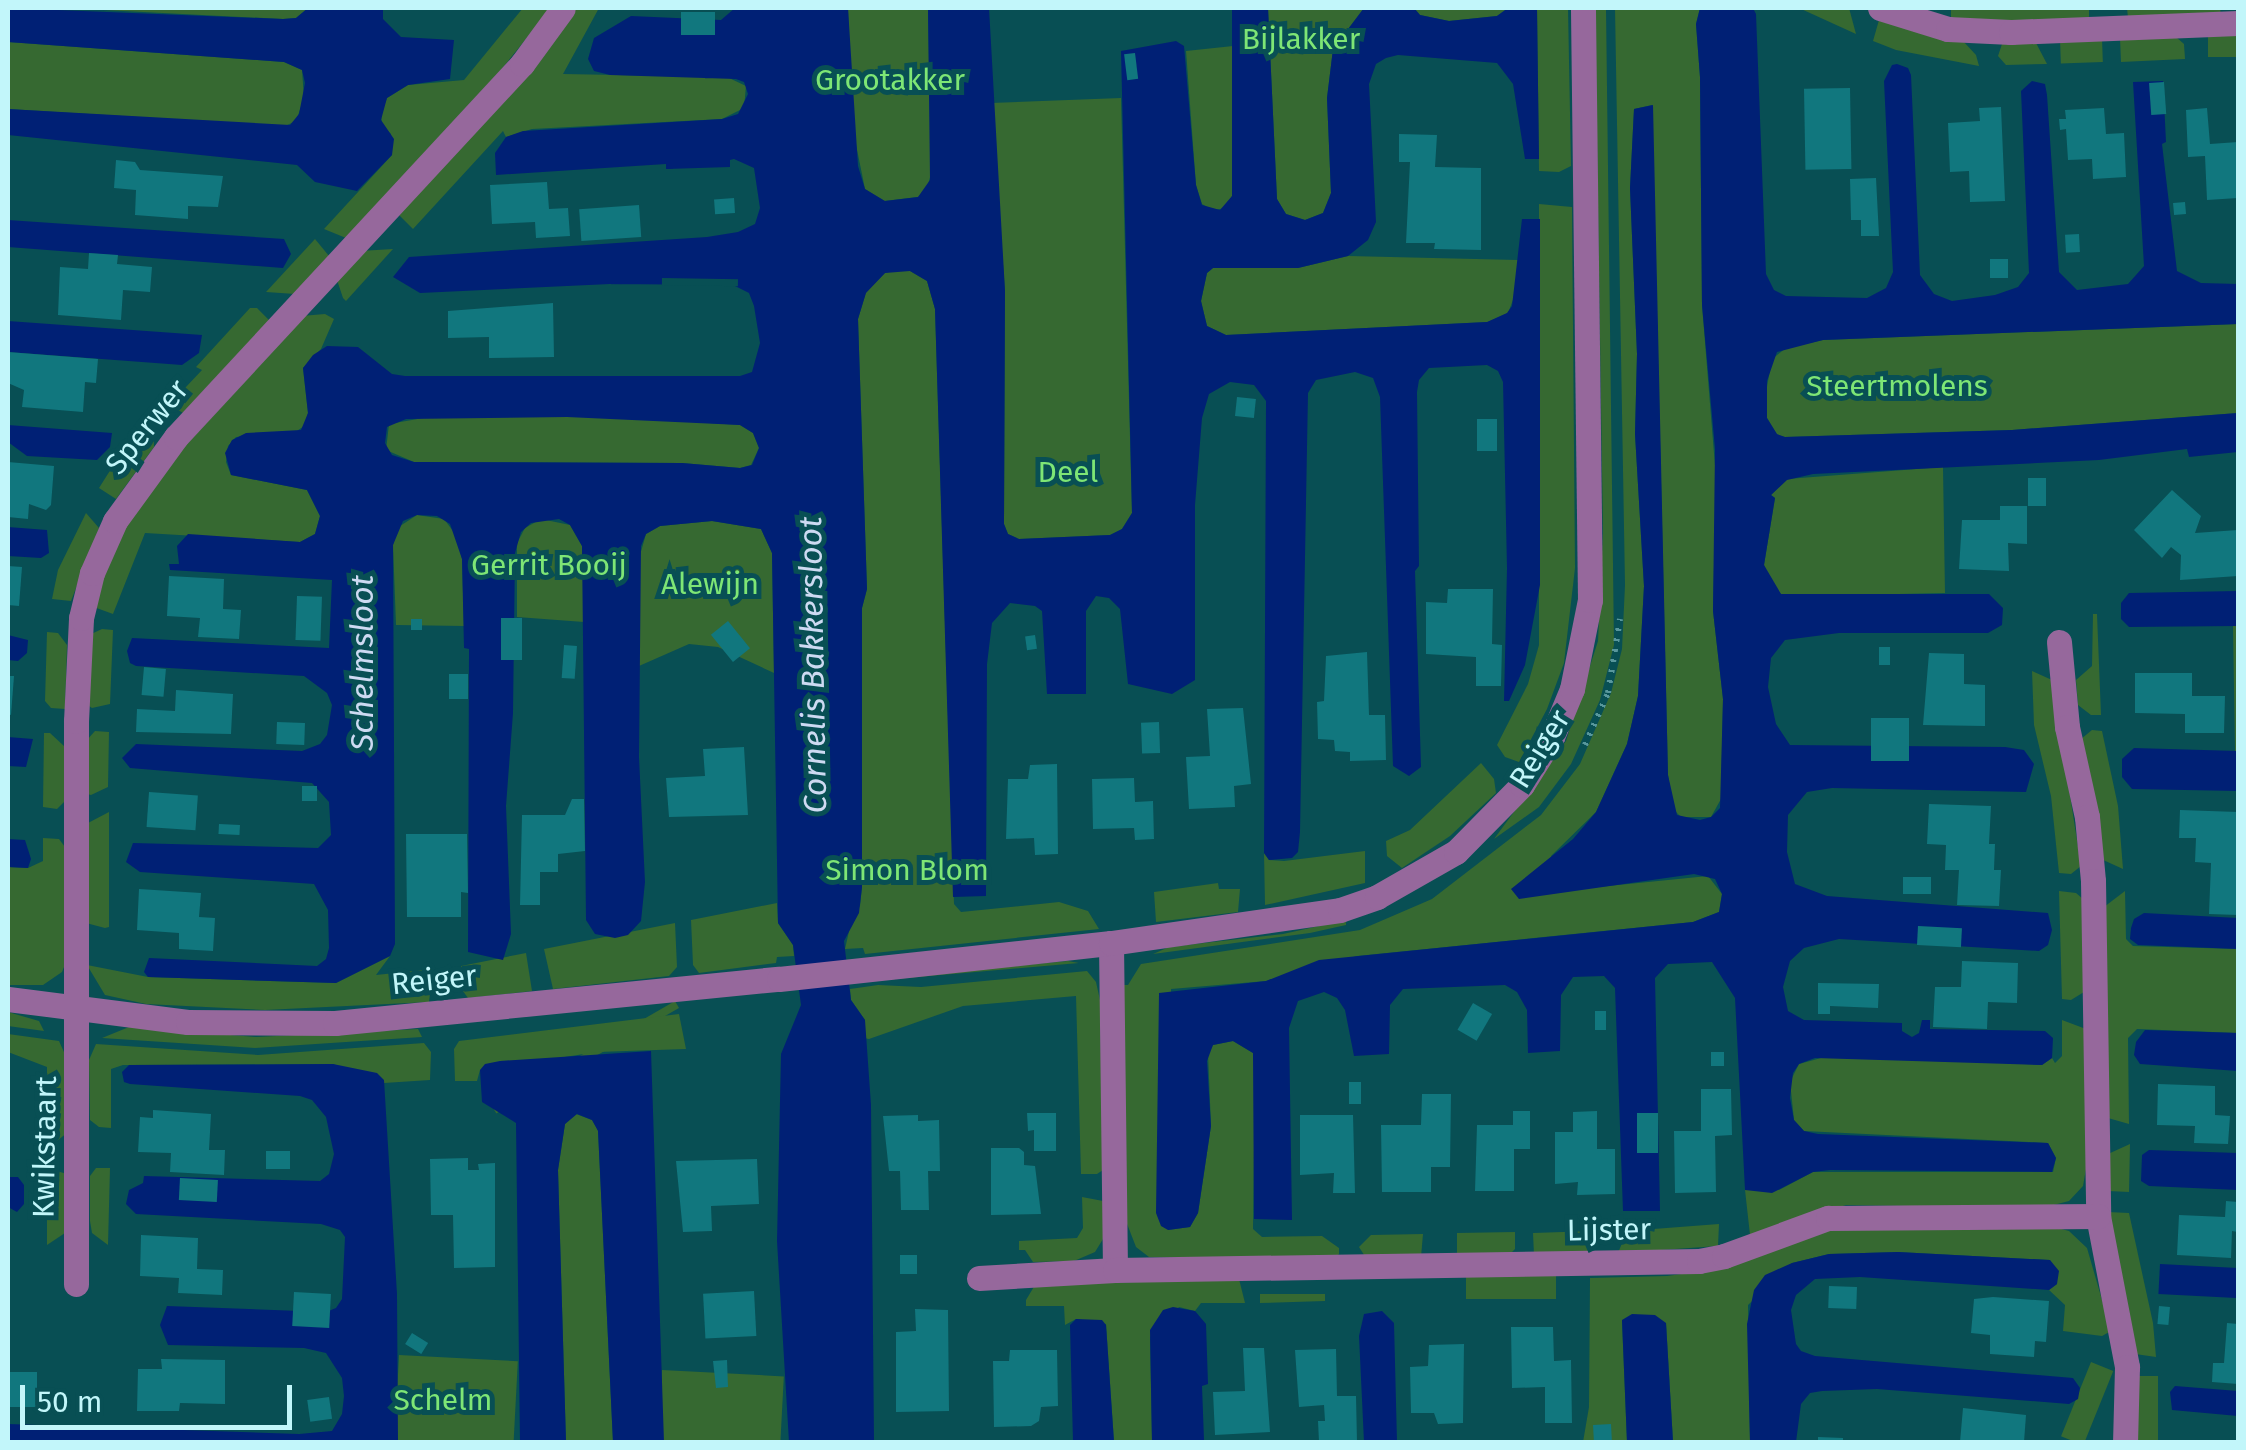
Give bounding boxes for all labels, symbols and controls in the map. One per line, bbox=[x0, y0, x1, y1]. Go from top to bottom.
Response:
park label: Bijlakker bbox=[1242, 21, 1360, 57]
park label: Grootakker bbox=[815, 62, 965, 98]
park label: Steertmolens bbox=[1806, 368, 1988, 404]
street label: Sperwer bbox=[98, 372, 196, 482]
park label: Deel bbox=[1038, 454, 1098, 490]
water label: Cornelis Bakkersloot bbox=[791, 516, 835, 814]
park label: Gerrit Booij bbox=[471, 547, 627, 583]
park label: Alewijn bbox=[661, 566, 759, 602]
water label: Schelmsloot bbox=[343, 575, 381, 751]
street label: Reiger bbox=[1502, 703, 1578, 795]
park label: Simon Blom bbox=[825, 852, 989, 888]
street label: Reiger bbox=[390, 958, 478, 1002]
street label: Kwikstaart bbox=[26, 1076, 64, 1218]
street label: Lijster bbox=[1567, 1211, 1651, 1249]
scale bar bbox=[25, 1365, 298, 1427]
park label: Schelm bbox=[393, 1382, 493, 1418]
text: 50 m bbox=[37, 1384, 102, 1420]

